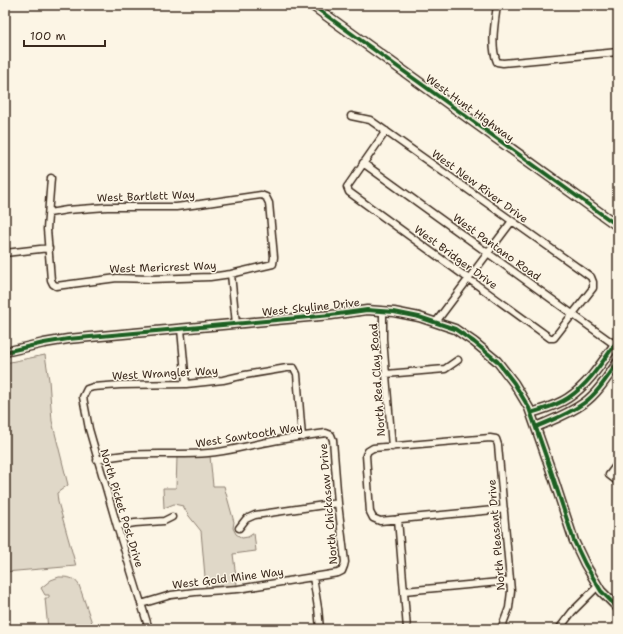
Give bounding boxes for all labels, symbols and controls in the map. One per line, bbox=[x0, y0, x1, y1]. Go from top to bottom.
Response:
scale bar bbox=[24, 22, 105, 48]
text: 100 m bbox=[30, 28, 66, 44]
street label: West Hunt Highway bbox=[422, 71, 517, 146]
street label: West New River Drive bbox=[428, 146, 531, 227]
street label: West Bartlett Way bbox=[97, 187, 195, 206]
street label: West Pantano Road bbox=[450, 210, 544, 284]
street label: West Bridger Drive bbox=[411, 222, 500, 293]
street label: West Mericrest Way bbox=[109, 258, 217, 277]
street label: West Skyline Drive bbox=[261, 295, 361, 320]
street label: North Red Clay Road bbox=[366, 323, 389, 437]
street label: West Wrangler Way bbox=[112, 363, 218, 384]
street label: West Sawtooth Way bbox=[194, 420, 304, 451]
street label: North Chickasaw Drive bbox=[316, 443, 341, 565]
street label: North Picket Post Drive bbox=[96, 447, 147, 569]
street label: North Pleasant Drive bbox=[484, 479, 509, 591]
street label: West Gold Mine Way bbox=[171, 564, 285, 593]

